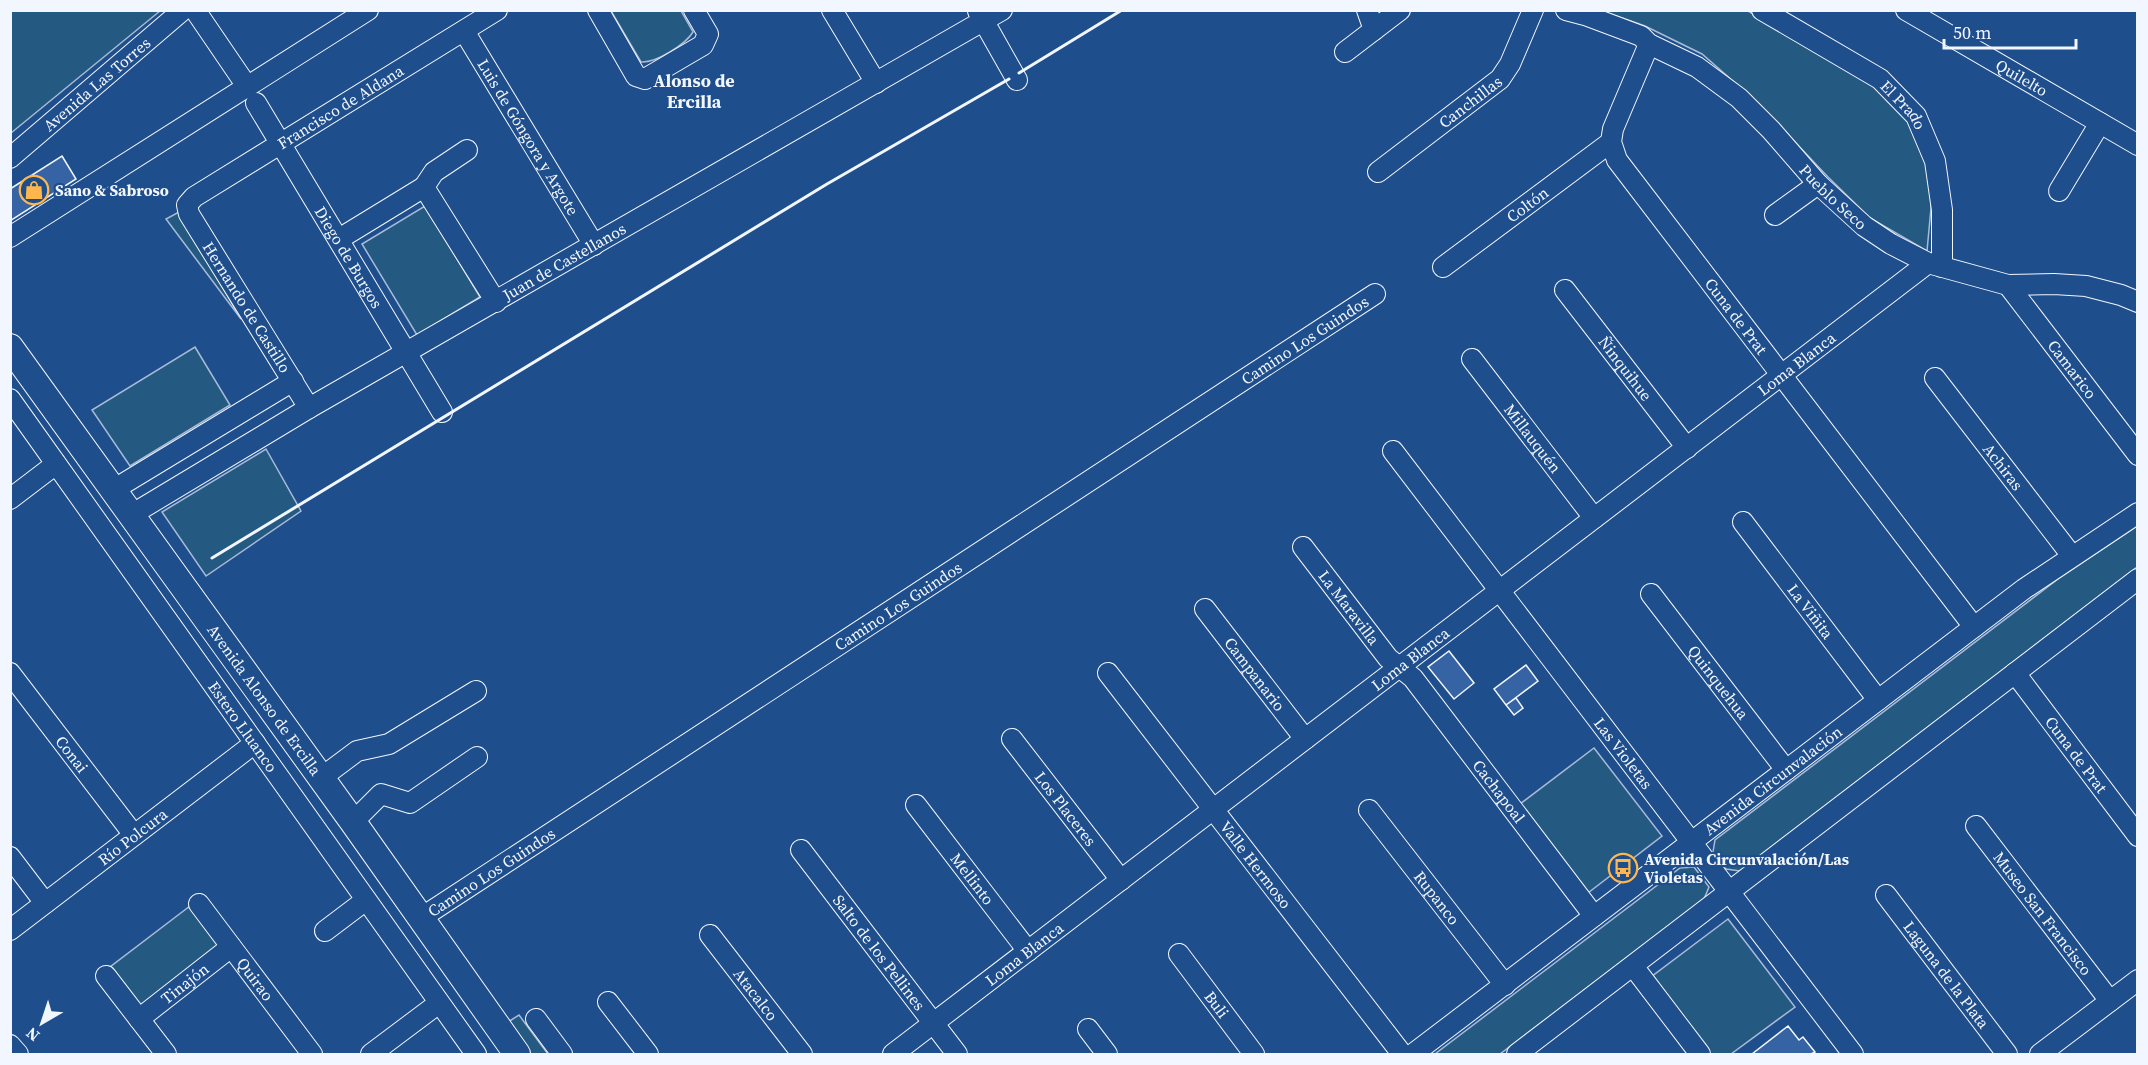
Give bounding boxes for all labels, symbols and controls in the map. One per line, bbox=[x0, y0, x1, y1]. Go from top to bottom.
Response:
scale bar bbox=[1944, 12, 2076, 50]
text: 50 m bbox=[1953, 20, 1991, 45]
street label: Avenida Las Torres bbox=[38, 32, 155, 136]
street label: Quilelto bbox=[1992, 54, 2052, 101]
street label: Luis de Góngora y Argote bbox=[472, 55, 584, 219]
street label: Francisco de Aldana bbox=[273, 59, 408, 154]
district label: Alonso de Ercilla bbox=[653, 68, 735, 114]
street label: Canchillas bbox=[1434, 70, 1507, 133]
street label: El Prado bbox=[1876, 75, 1932, 133]
street label: Pueblo Seco bbox=[1795, 159, 1872, 235]
shop icon: Sano & Sabroso bbox=[18, 174, 50, 206]
place label: Sano & Sabroso bbox=[55, 179, 169, 201]
street label: Coltón bbox=[1502, 181, 1553, 227]
street label: Diego de Burgos bbox=[310, 202, 388, 312]
street label: Juan de Castellanos bbox=[498, 217, 630, 306]
street label: Hernando de Castillo bbox=[198, 237, 296, 377]
street label: Cuna de Prat bbox=[1700, 273, 1773, 360]
street label: Camino Los Guindos bbox=[1237, 290, 1373, 390]
street label: Loma Blanca bbox=[1753, 326, 1841, 401]
street label: Ñinquihue bbox=[1594, 331, 1657, 405]
street label: Camarico bbox=[2043, 335, 2102, 403]
street label: Millauquén bbox=[1499, 399, 1567, 478]
street label: Achiras bbox=[1978, 439, 2029, 495]
street label: Camino Los Guindos bbox=[830, 556, 966, 656]
street label: La Maravilla bbox=[1314, 566, 1385, 650]
street label: La Viñita bbox=[1783, 579, 1839, 644]
street label: Avenida Alonso de Ercilla bbox=[203, 620, 327, 780]
street label: Loma Blanca bbox=[1367, 621, 1455, 696]
street label: Campanario bbox=[1219, 632, 1291, 716]
street label: Quinquehua bbox=[1683, 640, 1755, 724]
street label: Estero Lluanco bbox=[203, 677, 283, 777]
street label: Cuna de Prat bbox=[2040, 711, 2113, 798]
street label: Las Violetas bbox=[1589, 713, 1658, 794]
street label: Avenida Circunvalación bbox=[1699, 720, 1847, 840]
street label: Conai bbox=[51, 731, 93, 777]
street label: Cachapoal bbox=[1468, 755, 1530, 828]
street label: Los Placeres bbox=[1030, 767, 1102, 851]
street label: Río Polcura bbox=[93, 802, 172, 870]
street label: Valle Hermoso bbox=[1215, 816, 1297, 913]
street label: Camino Los Guindos bbox=[423, 822, 559, 922]
street label: Museo San Francisco bbox=[1988, 847, 2097, 980]
street label: Mellinto bbox=[946, 848, 1000, 909]
place label: Avenida Circunvalación/Las Violetas bbox=[1644, 848, 1849, 888]
bus stop icon: Avenida Circunvalación/Las Violetas bbox=[1607, 852, 1639, 884]
street label: Rupanco bbox=[1409, 866, 1465, 929]
street label: Salto de los Pellines bbox=[828, 890, 931, 1015]
street label: Loma Blanca bbox=[981, 916, 1068, 991]
street label: Laguna de la Plata bbox=[1899, 916, 1995, 1034]
street label: Quirao bbox=[232, 953, 279, 1005]
street label: Tinajón bbox=[156, 957, 213, 1009]
street label: Atacalco bbox=[729, 963, 783, 1025]
street label: Buli bbox=[1199, 986, 1234, 1023]
north arrow bbox=[12, 993, 72, 1053]
text: N bbox=[21, 1022, 44, 1047]

